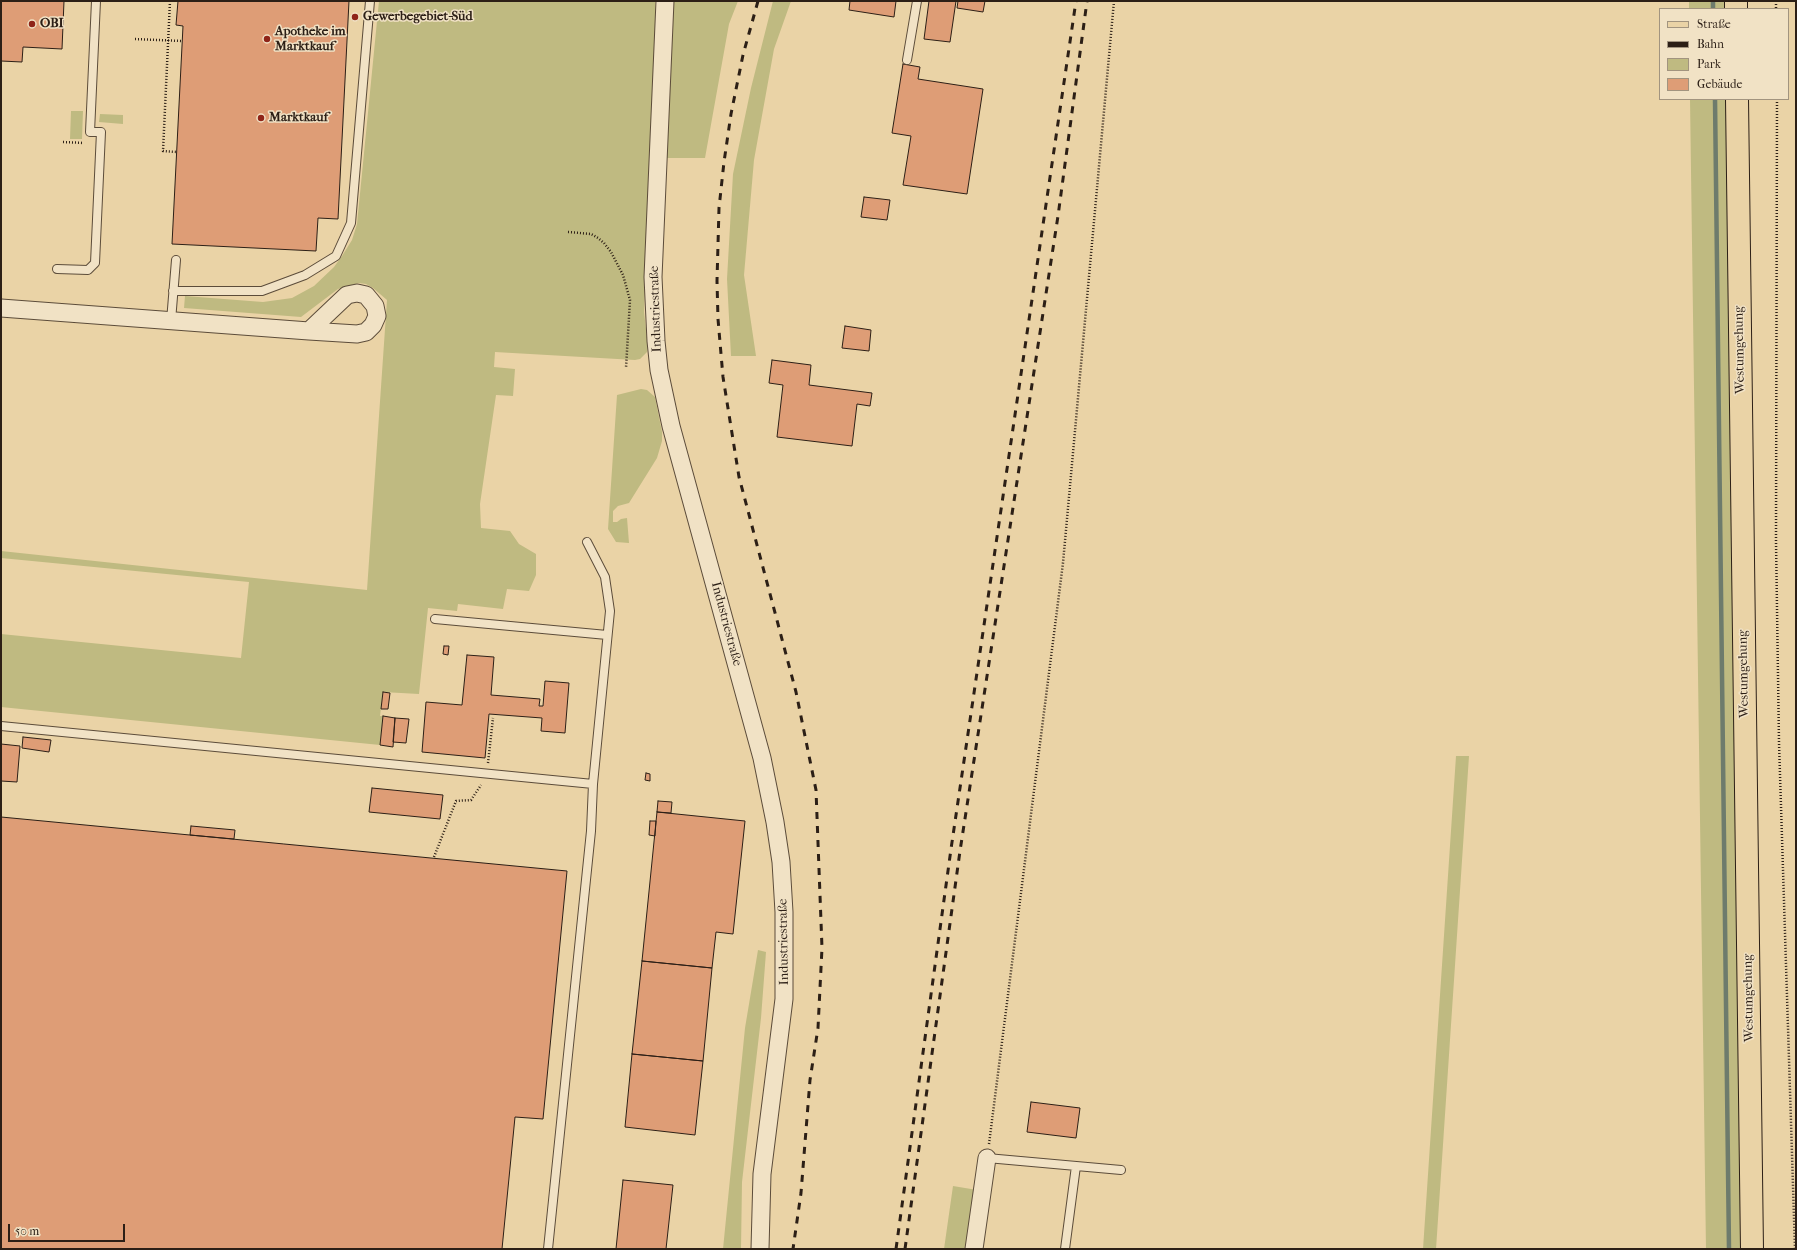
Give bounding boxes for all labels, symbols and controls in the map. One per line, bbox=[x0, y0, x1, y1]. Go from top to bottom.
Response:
legend bbox=[1659, 8, 1789, 100]
place label: Gewerbegebiet-Süd bbox=[363, 9, 472, 25]
marker: Gewerbegebiet-Süd bbox=[350, 12, 360, 22]
place label: OBI bbox=[40, 16, 64, 32]
text: Straße bbox=[1697, 17, 1731, 31]
marker: OBI bbox=[27, 19, 37, 29]
place label: Apotheke im Marktkauf bbox=[275, 24, 346, 55]
marker: Apotheke im Marktkauf bbox=[262, 34, 272, 44]
text: Bahn bbox=[1697, 37, 1724, 51]
text: Park bbox=[1697, 57, 1721, 71]
text: Gebäude bbox=[1697, 77, 1742, 91]
place label: Marktkauf bbox=[269, 110, 328, 126]
marker: Marktkauf bbox=[256, 113, 266, 123]
street label: Industriestraße bbox=[647, 265, 665, 353]
street label: Westumgehung bbox=[1731, 306, 1749, 394]
street label: Industriestraße bbox=[707, 580, 745, 668]
street label: Westumgehung bbox=[1735, 630, 1753, 718]
street label: Industriestraße bbox=[775, 899, 793, 985]
street label: Westumgehung bbox=[1740, 954, 1758, 1042]
scale bar bbox=[10, 1216, 127, 1242]
text: 50 m bbox=[15, 1224, 39, 1238]

